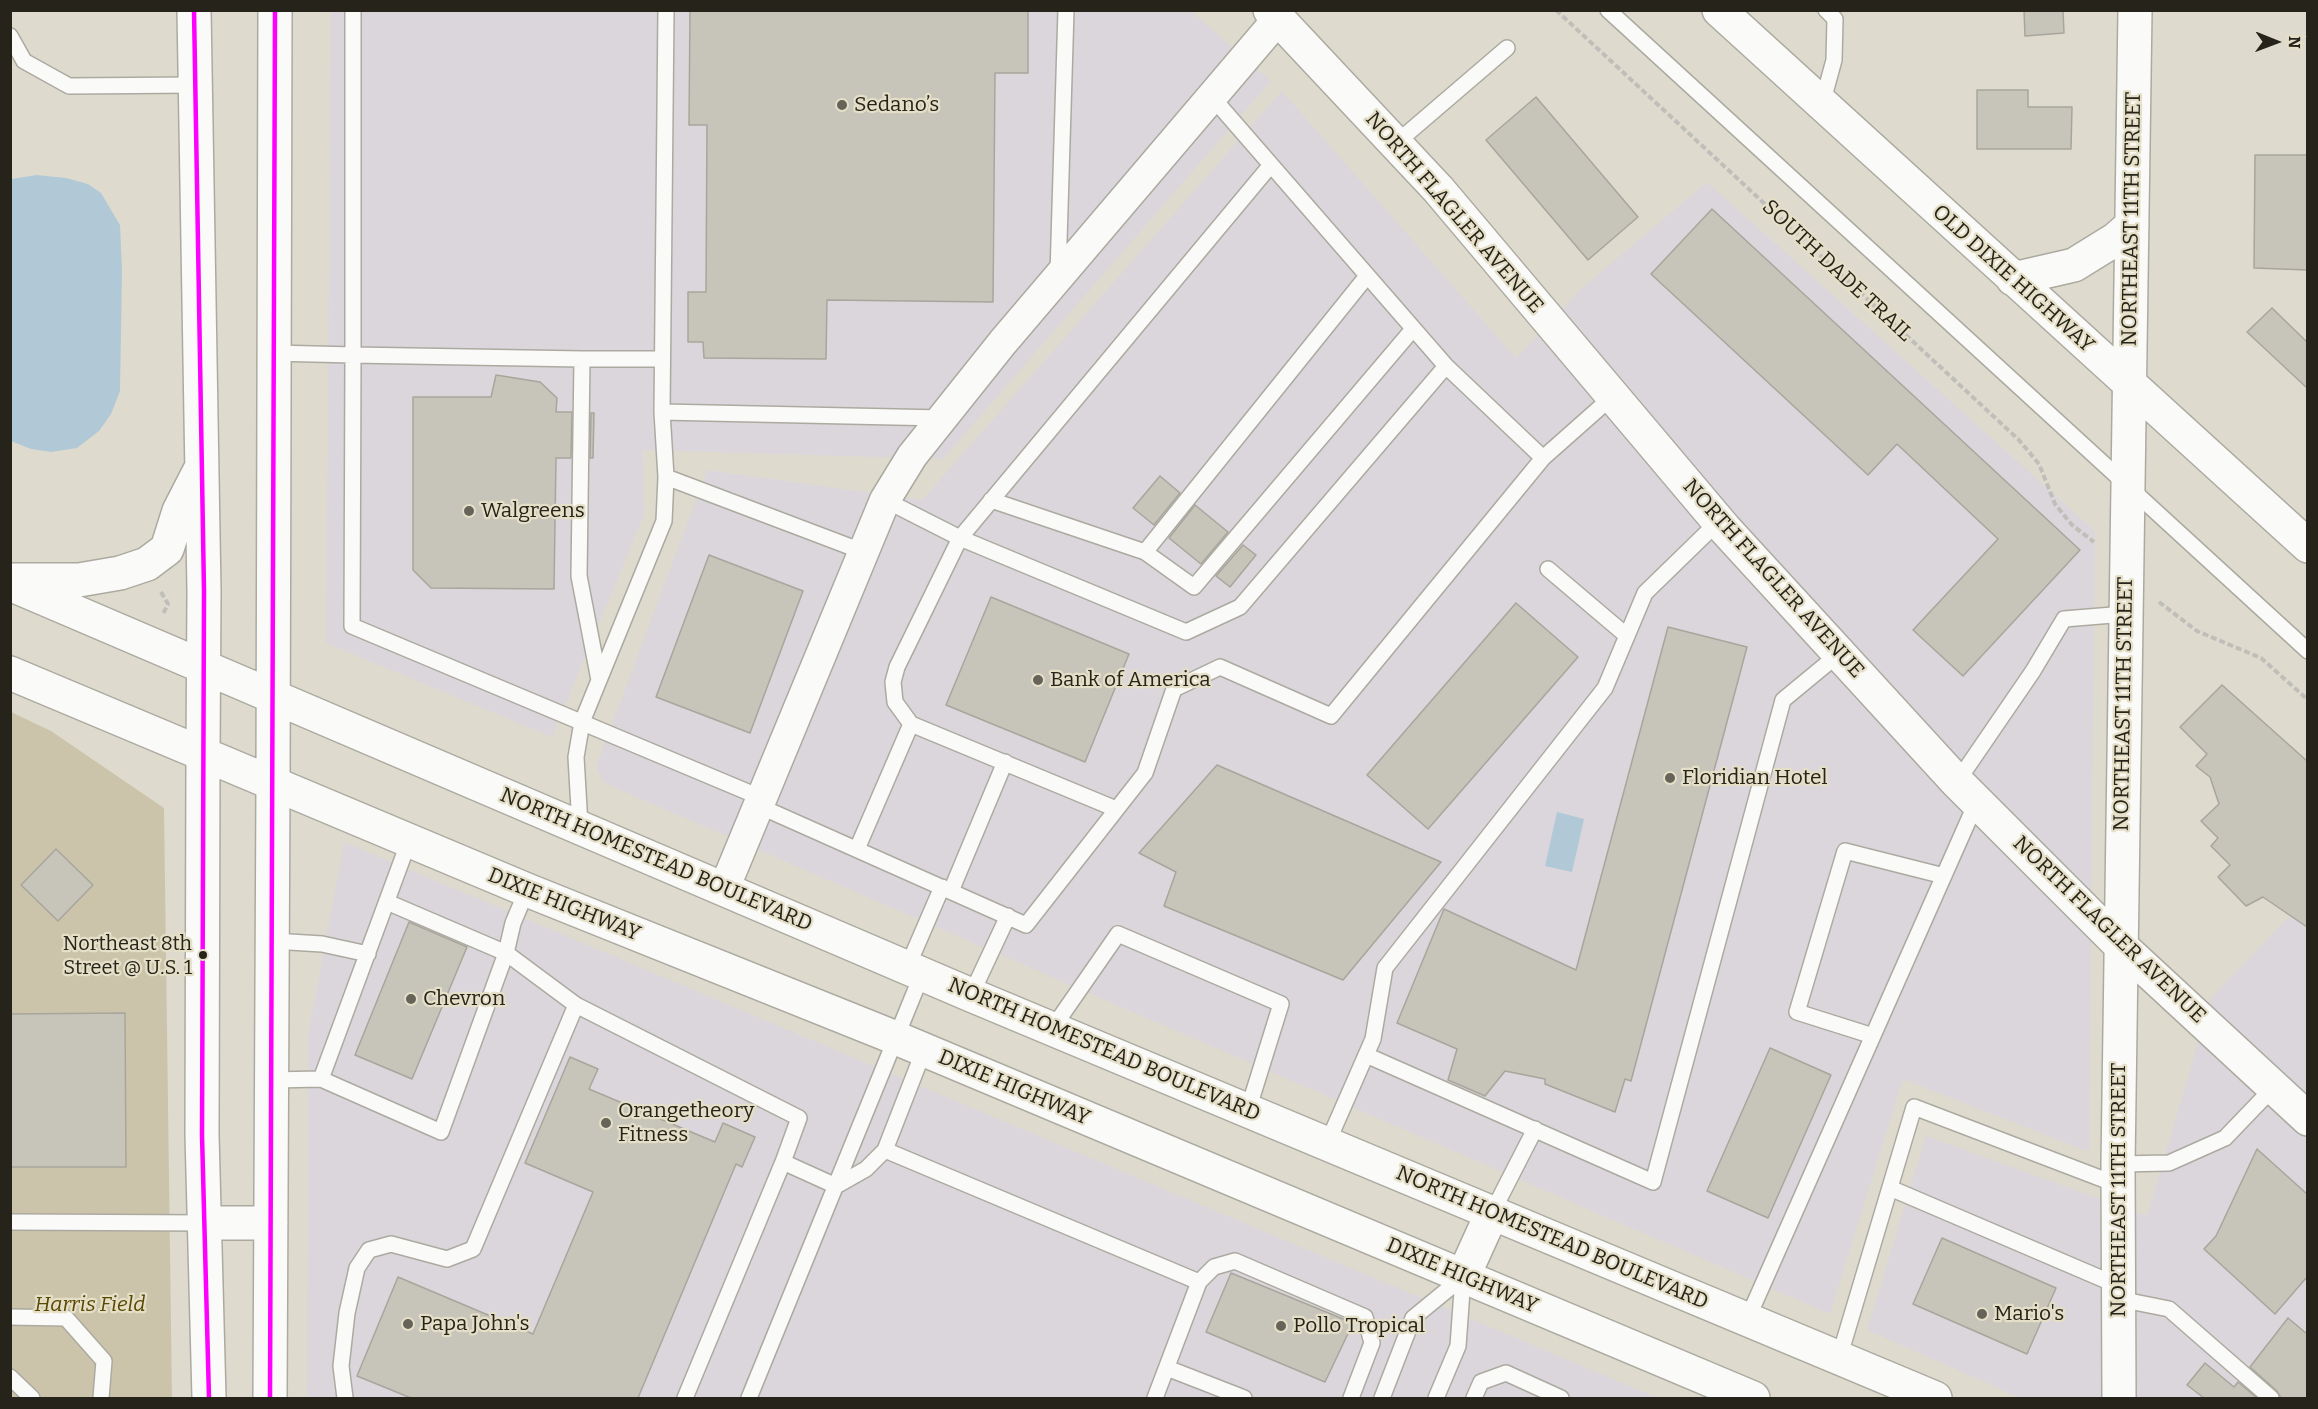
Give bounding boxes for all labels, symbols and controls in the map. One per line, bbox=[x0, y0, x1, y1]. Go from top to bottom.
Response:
north arrow bbox=[2246, 12, 2306, 72]
text: N bbox=[2285, 36, 2304, 49]
place label: Sedano’s bbox=[854, 92, 939, 118]
street label: NORTHEAST 11TH STREET bbox=[2117, 92, 2147, 346]
marker: Sedano’s bbox=[835, 98, 849, 112]
street label: NORTH FLAGLER AVENUE bbox=[1360, 107, 1548, 319]
street label: SOUTH DADE TRAIL bbox=[1757, 195, 1917, 347]
street label: OLD DIXIE HIGHWAY bbox=[1927, 200, 2099, 358]
street label: NORTH FLAGLER AVENUE bbox=[1677, 475, 1869, 683]
place label: Walgreens bbox=[481, 498, 585, 524]
marker: Walgreens bbox=[462, 504, 476, 518]
street label: NORTHEAST 11TH STREET bbox=[2109, 577, 2139, 831]
place label: Bank of America bbox=[1050, 667, 1211, 693]
marker: Bank of America bbox=[1031, 673, 1045, 687]
place label: Floridian Hotel bbox=[1682, 765, 1828, 791]
marker: Floridian Hotel bbox=[1663, 771, 1677, 785]
street label: NORTH HOMESTEAD BOULEVARD bbox=[496, 783, 816, 937]
street label: NORTH FLAGLER AVENUE bbox=[2007, 831, 2211, 1029]
street label: DIXIE HIGHWAY bbox=[484, 863, 644, 947]
place label: Northeast 8th Street @ U.S. 1 bbox=[63, 932, 192, 979]
marker: Northeast 8th Street @ U.S. 1 bbox=[197, 949, 209, 961]
street label: NORTH HOMESTEAD BOULEVARD bbox=[944, 973, 1264, 1127]
place label: Chevron bbox=[423, 986, 505, 1012]
marker: Chevron bbox=[404, 992, 418, 1006]
street label: DIXIE HIGHWAY bbox=[934, 1045, 1094, 1131]
street label: NORTHEAST 11TH STREET bbox=[2106, 1063, 2132, 1317]
place label: Orangetheory Fitness bbox=[618, 1098, 754, 1148]
marker: Orangetheory Fitness bbox=[599, 1116, 613, 1130]
street label: NORTH HOMESTEAD BOULEVARD bbox=[1392, 1161, 1712, 1315]
street label: DIXIE HIGHWAY bbox=[1382, 1233, 1542, 1319]
park label: Harris Field bbox=[34, 1292, 146, 1318]
place label: Mario's bbox=[1994, 1301, 2064, 1327]
marker: Mario's bbox=[1975, 1307, 1989, 1321]
place label: Papa John's bbox=[420, 1311, 530, 1337]
place label: Pollo Tropical bbox=[1293, 1313, 1425, 1339]
marker: Papa John's bbox=[401, 1317, 415, 1331]
marker: Pollo Tropical bbox=[1274, 1319, 1288, 1333]

